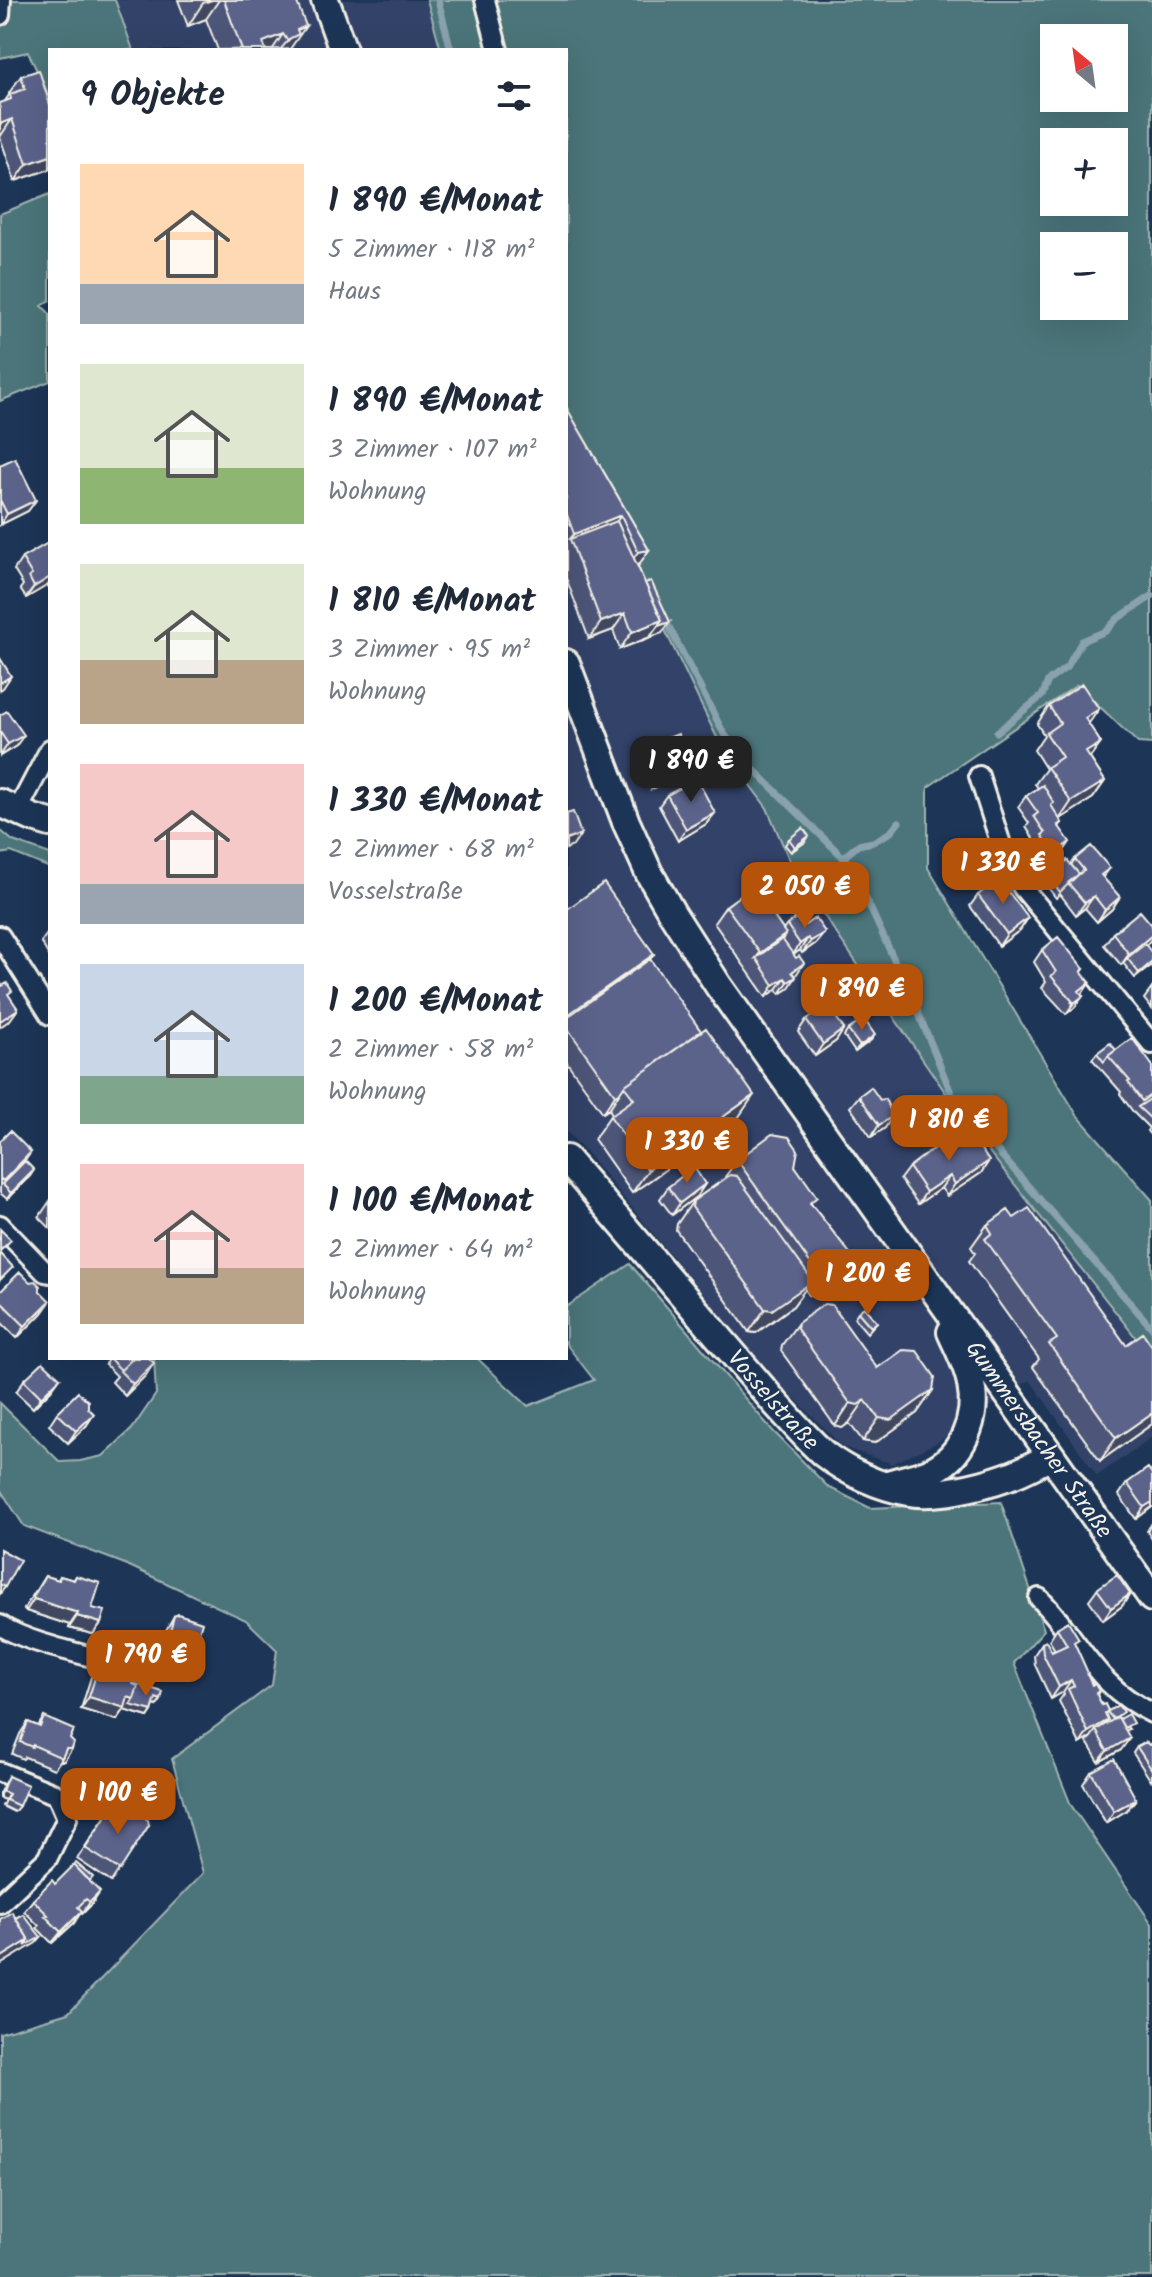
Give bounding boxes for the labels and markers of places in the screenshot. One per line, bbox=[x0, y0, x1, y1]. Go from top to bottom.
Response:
pin: 1 890 € bbox=[617, 736, 765, 804]
pin: 1 330 € bbox=[929, 838, 1077, 906]
pin: 2 050 € bbox=[731, 862, 879, 930]
pin: 1 890 € bbox=[788, 964, 936, 1032]
pin: 1 810 € bbox=[875, 1095, 1023, 1163]
pin: 1 330 € bbox=[613, 1117, 761, 1185]
pin: 1 200 € bbox=[794, 1249, 942, 1317]
pin: 1 790 € bbox=[72, 1630, 220, 1698]
pin: 1 100 € bbox=[44, 1768, 192, 1836]

